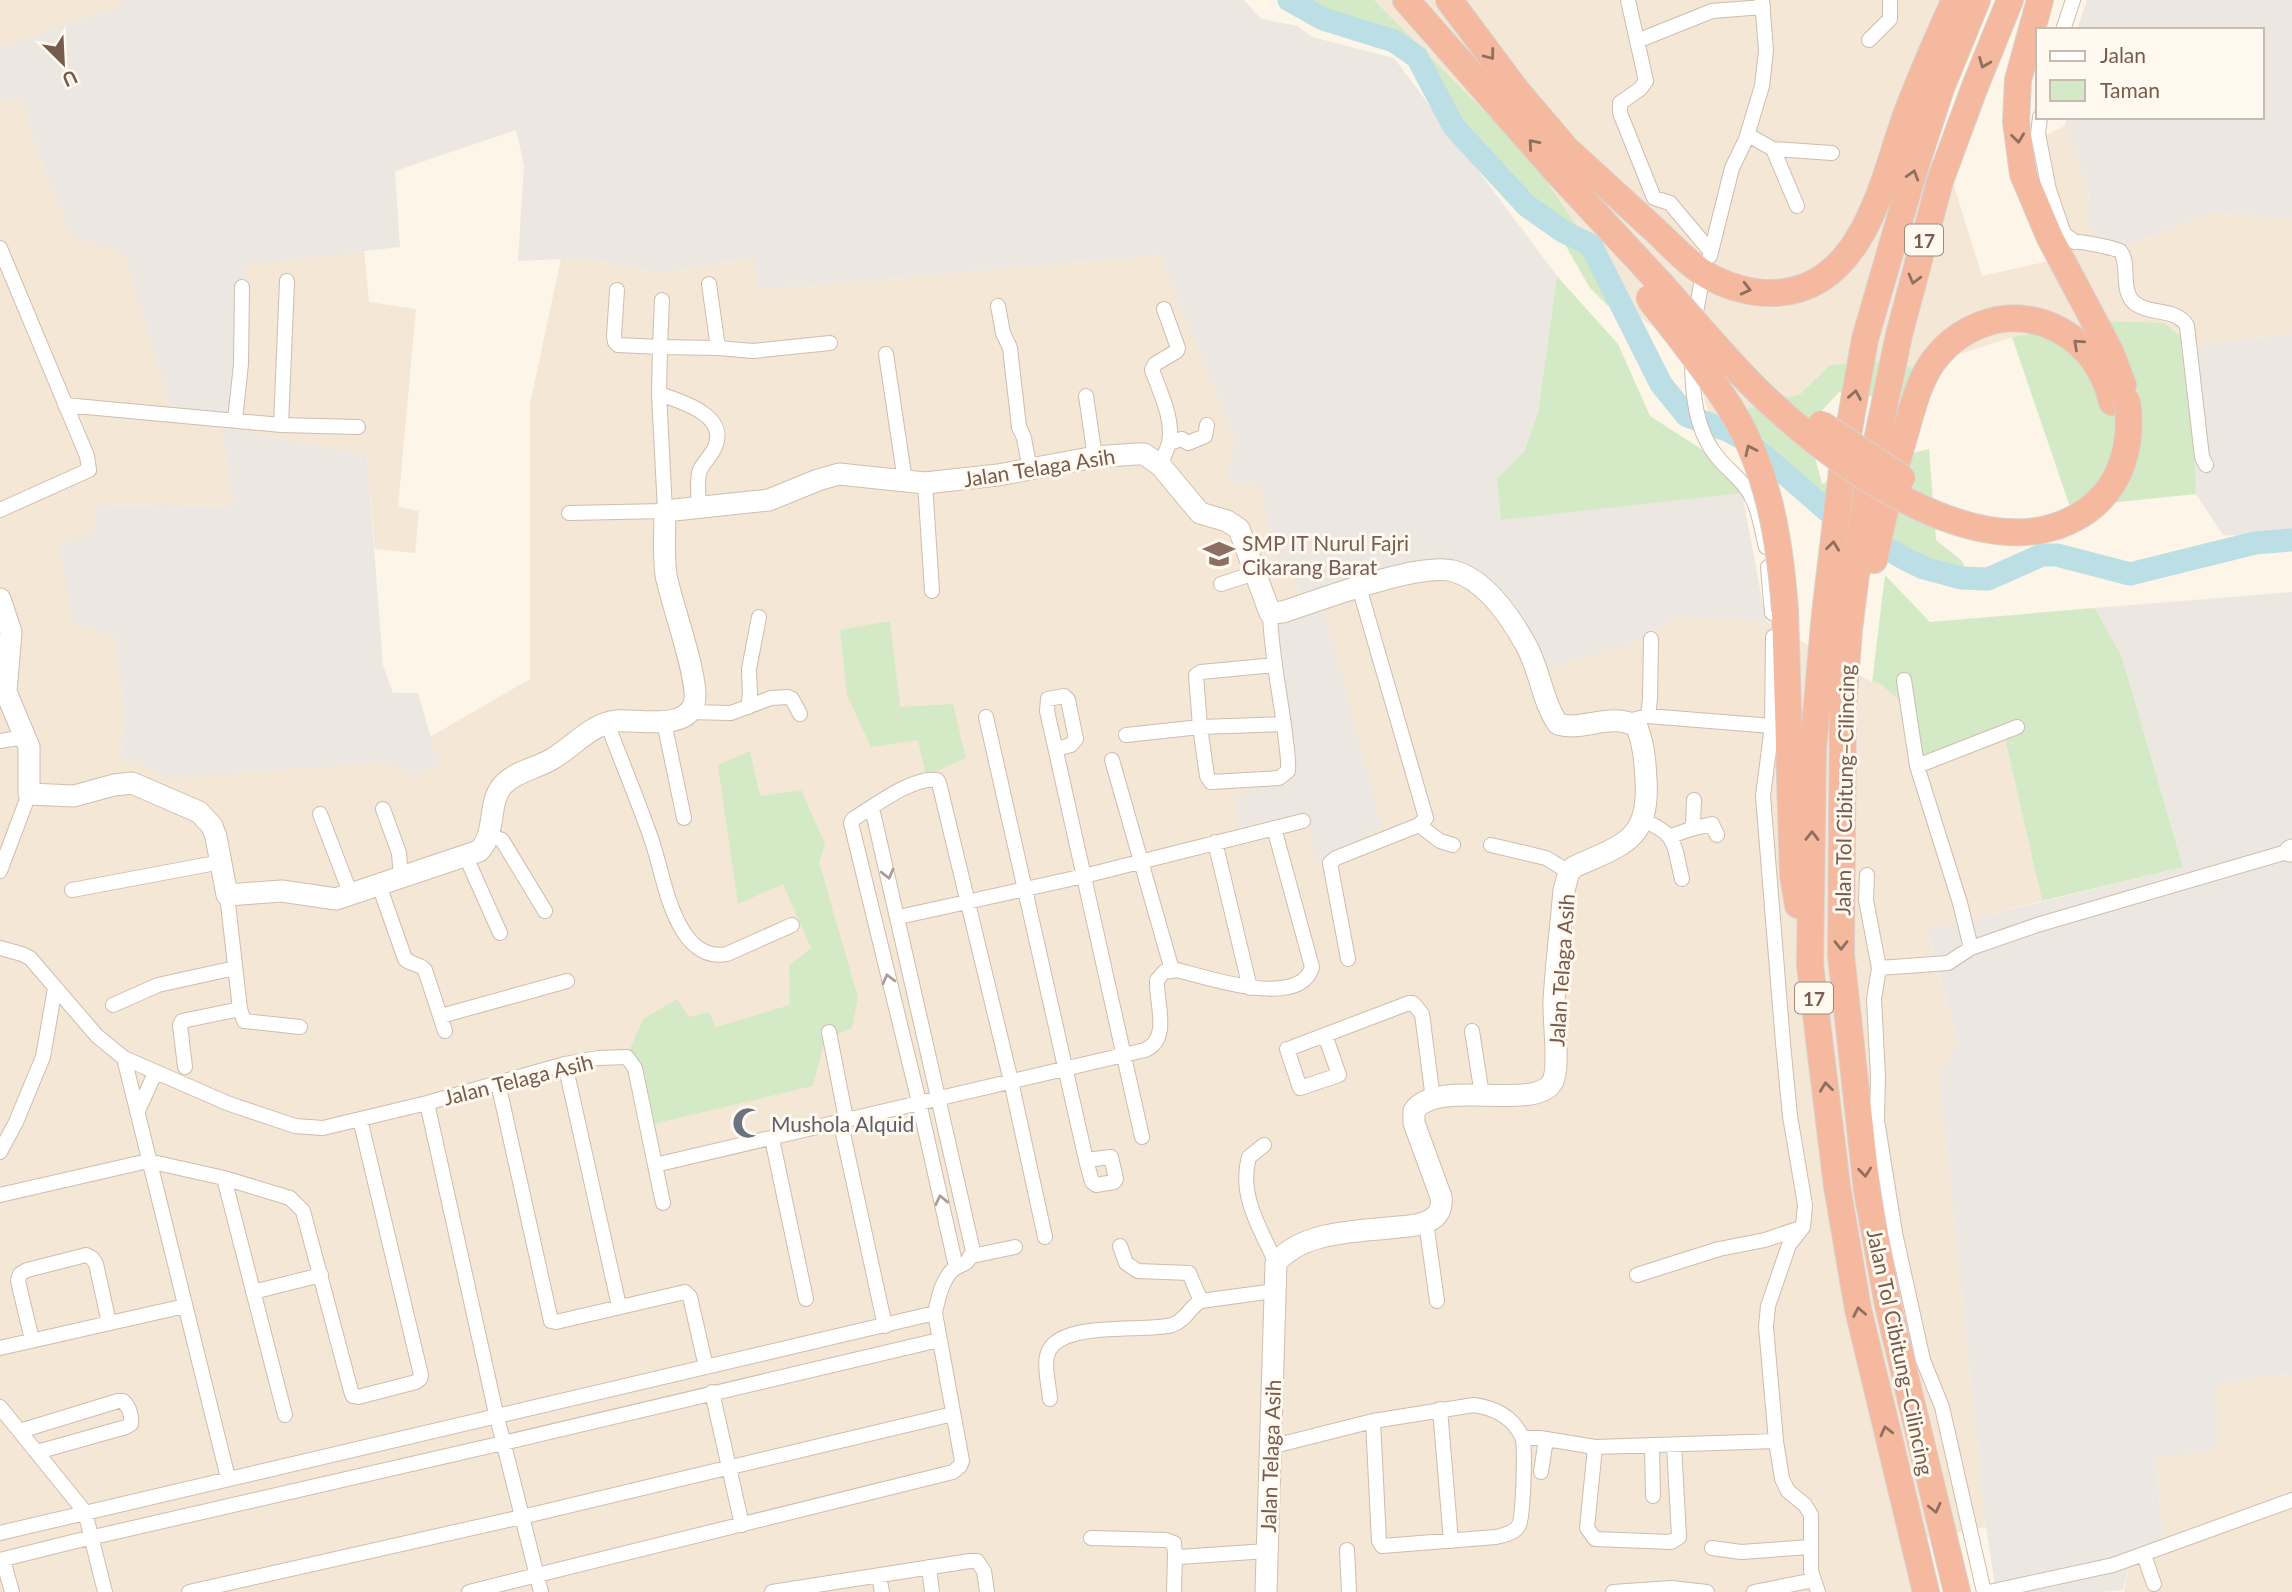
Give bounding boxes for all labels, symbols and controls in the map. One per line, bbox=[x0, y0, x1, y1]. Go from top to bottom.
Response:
north arrow bbox=[28, 28, 98, 98]
legend bbox=[2036, 28, 2264, 119]
text: Jalan bbox=[2100, 42, 2146, 67]
one-way arrow bbox=[1481, 47, 1494, 60]
one-way arrow bbox=[1979, 56, 1993, 68]
text: U bbox=[59, 66, 81, 92]
text: Taman bbox=[2100, 77, 2160, 102]
one-way arrow bbox=[2011, 133, 2026, 144]
one-way arrow bbox=[1529, 139, 1541, 152]
one-way arrow bbox=[1904, 170, 1919, 182]
road number: 17 bbox=[1905, 224, 1943, 256]
one-way arrow bbox=[1908, 273, 1922, 285]
one-way arrow bbox=[1740, 281, 1752, 295]
one-way arrow bbox=[2074, 340, 2087, 352]
one-way arrow bbox=[1847, 389, 1862, 401]
street label: Jalan Telaga Asih bbox=[961, 443, 1117, 491]
one-way arrow bbox=[1744, 445, 1758, 457]
place label: SMP IT Nurul Fajri Cikarang Barat bbox=[1242, 530, 1409, 579]
school or university icon: SMP IT Nurul Fajri Cikarang Barat bbox=[1202, 537, 1236, 571]
one-way arrow bbox=[1826, 540, 1841, 552]
street label: Jalan Tol Cibitung–Cilincing bbox=[1829, 664, 1859, 916]
one-way arrow bbox=[1804, 830, 1820, 840]
one-way arrow bbox=[880, 868, 894, 880]
street label: Jalan Telaga Asih bbox=[1543, 893, 1579, 1047]
one-way arrow bbox=[1834, 940, 1849, 951]
one-way arrow bbox=[882, 973, 896, 985]
road number: 17 bbox=[1795, 982, 1833, 1014]
street label: Jalan Telaga Asih bbox=[441, 1048, 595, 1110]
one-way arrow bbox=[1818, 1081, 1833, 1092]
mosque icon: Mushola Alquid bbox=[731, 1106, 765, 1140]
place label: Mushola Alquid bbox=[771, 1111, 914, 1136]
one-way arrow bbox=[1858, 1166, 1873, 1177]
one-way arrow bbox=[935, 1195, 949, 1207]
street label: Jalan Tol Cibitung–Cilincing bbox=[1863, 1227, 1939, 1478]
one-way arrow bbox=[1852, 1306, 1867, 1318]
street label: Jalan Telaga Asih bbox=[1255, 1379, 1285, 1533]
one-way arrow bbox=[1880, 1425, 1894, 1437]
one-way arrow bbox=[1927, 1502, 1941, 1514]

